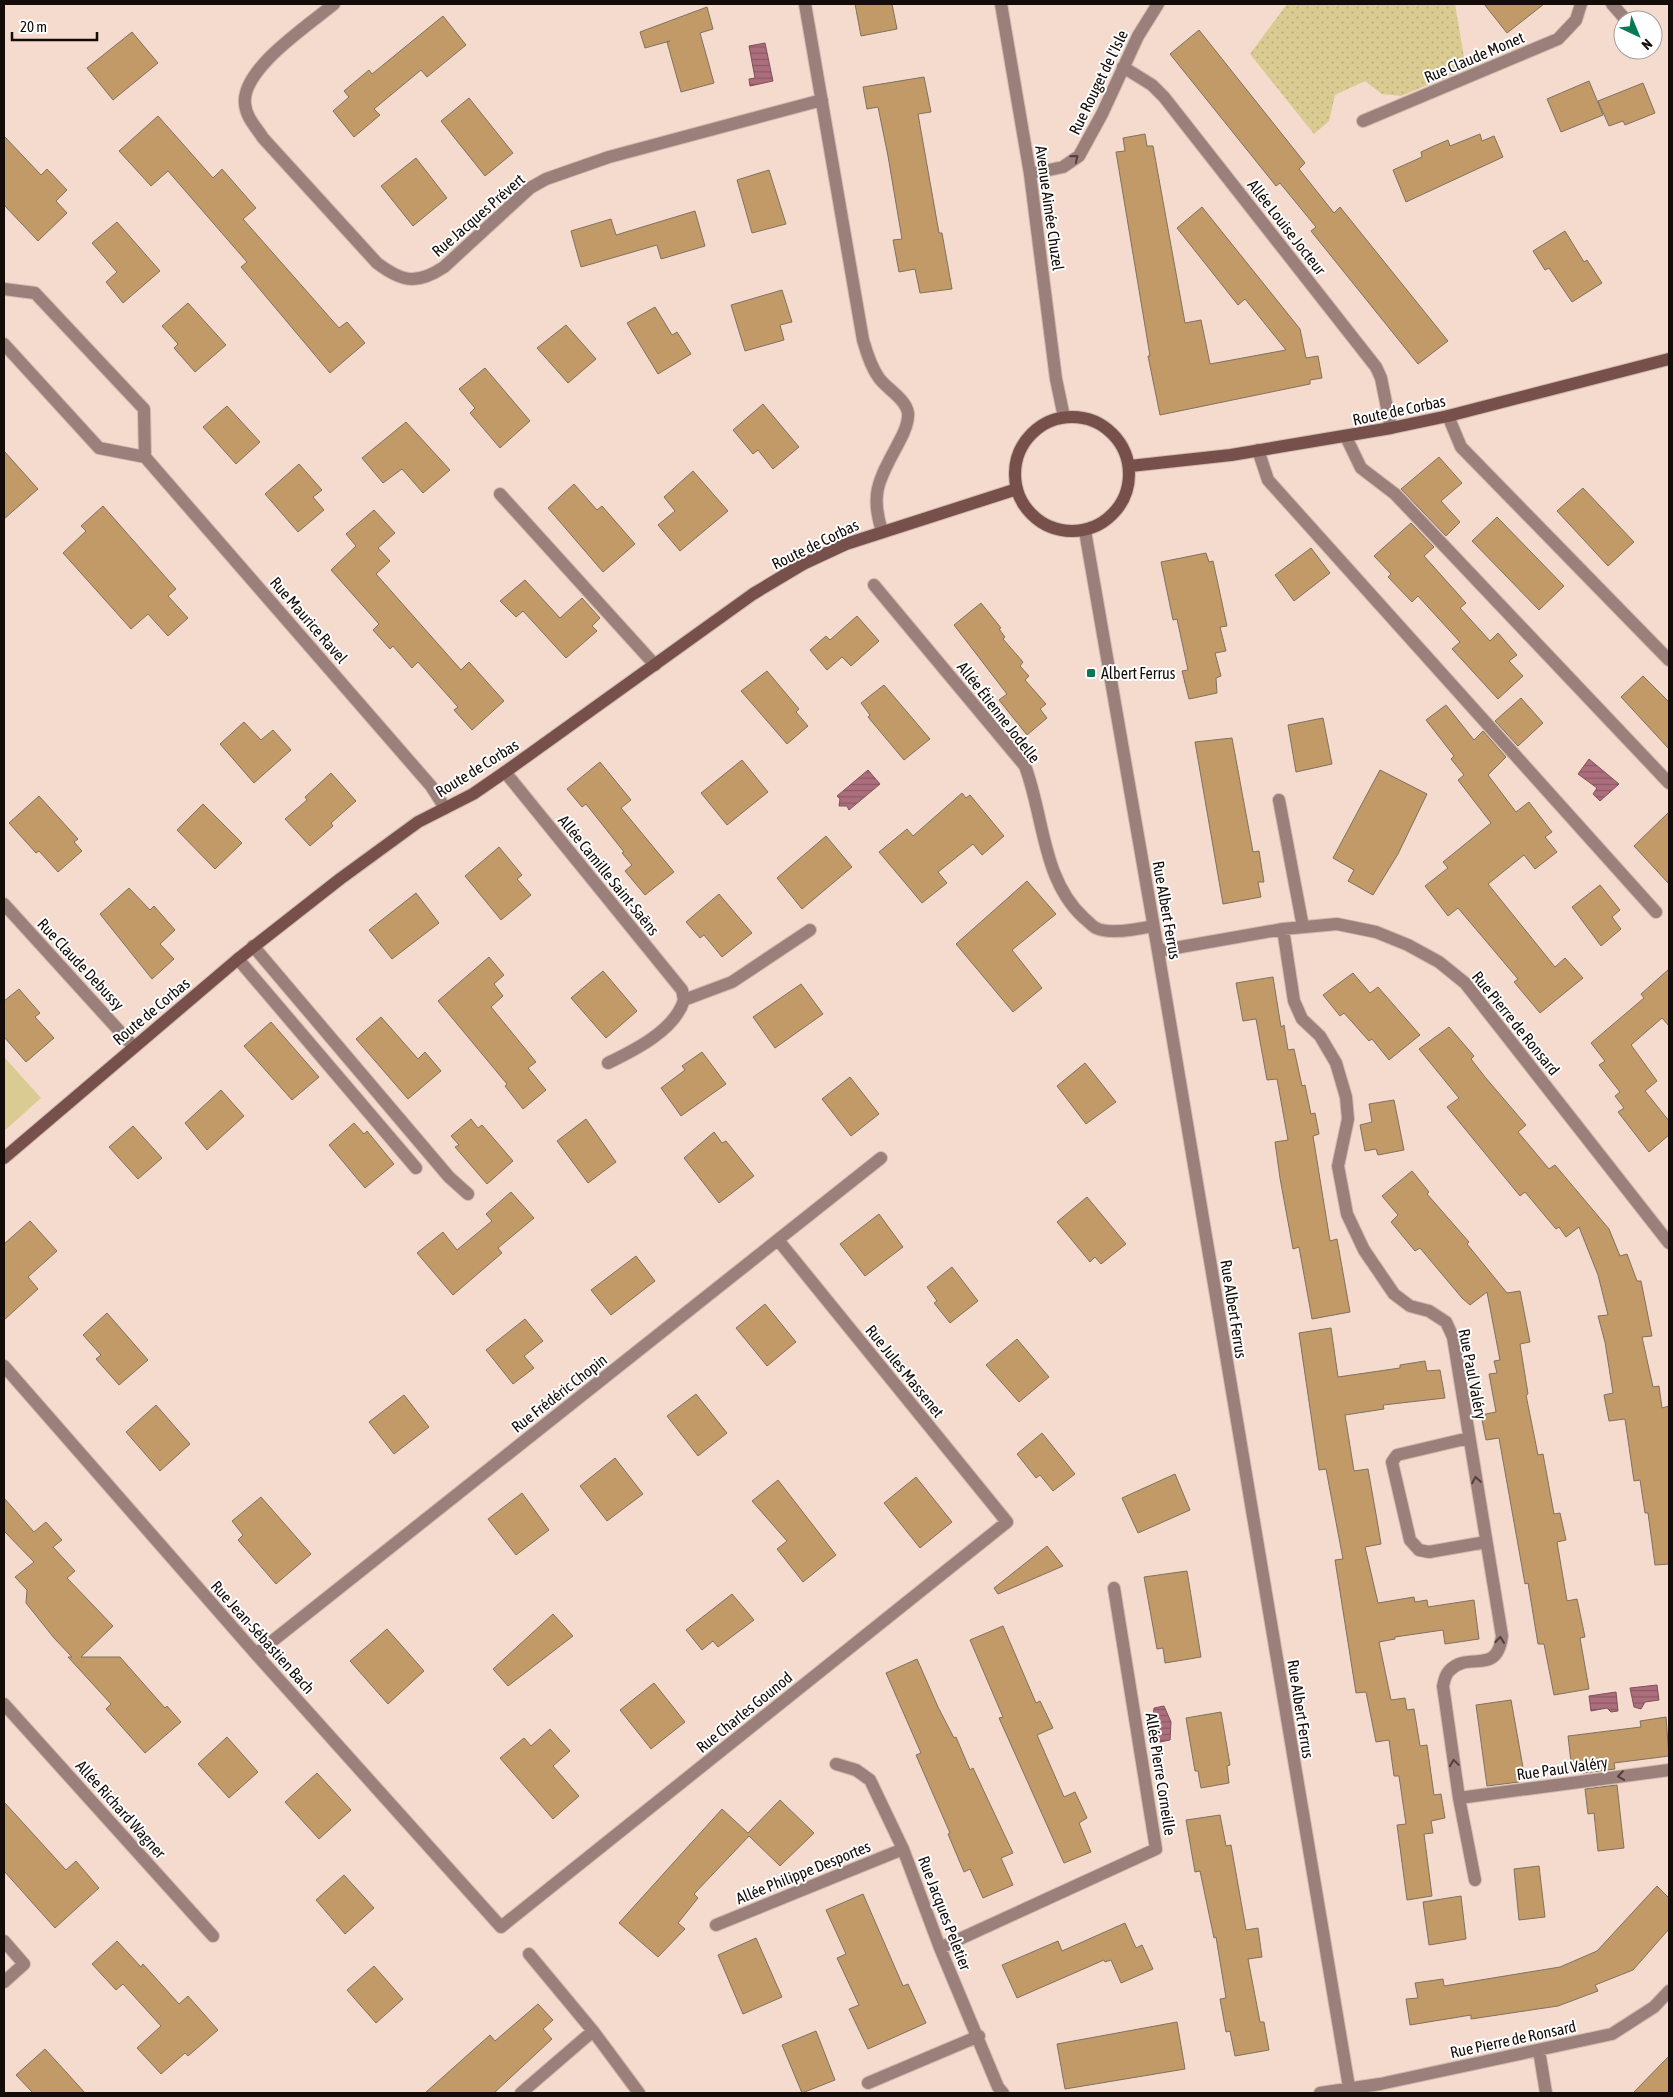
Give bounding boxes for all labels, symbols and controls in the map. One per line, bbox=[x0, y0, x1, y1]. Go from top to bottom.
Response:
scale bar bbox=[12, 10, 98, 42]
north arrow bbox=[1613, 10, 1663, 60]
text: 20 m bbox=[20, 18, 47, 35]
street label: Rue Rouget de l'Isle bbox=[1065, 27, 1132, 138]
street label: Rue Claude Monet bbox=[1421, 28, 1527, 86]
text: N bbox=[1639, 36, 1656, 53]
street label: Avenue Aimée Chuzel bbox=[1032, 144, 1068, 272]
one-way arrow bbox=[1069, 154, 1078, 163]
street label: Rue Jacques Prévert bbox=[428, 170, 529, 261]
street label: Allée Louise Jocteur bbox=[1244, 176, 1330, 278]
street label: Route de Corbas bbox=[1351, 391, 1447, 429]
street label: Route de Corbas bbox=[769, 515, 862, 573]
street label: Rue Maurice Ravel bbox=[267, 573, 352, 667]
street label: Allée Étienne Jodelle bbox=[954, 658, 1044, 766]
place label: Albert Ferrus bbox=[1101, 664, 1176, 682]
marker: Albert Ferrus bbox=[1085, 667, 1097, 679]
street label: Route de Corbas bbox=[432, 735, 522, 801]
street label: Allée Camille Saint-Saëns bbox=[555, 811, 663, 939]
street label: Rue Albert Ferrus bbox=[1149, 859, 1185, 961]
street label: Rue Claude Debussy bbox=[33, 915, 128, 1014]
street label: Rue Pierre de Ronsard bbox=[1469, 967, 1563, 1079]
street label: Route de Corbas bbox=[109, 974, 193, 1048]
street label: Rue Albert Ferrus bbox=[1217, 1258, 1251, 1360]
street label: Rue Jules Massenet bbox=[862, 1321, 948, 1421]
street label: Rue Paul Valéry bbox=[1454, 1327, 1491, 1421]
street label: Rue Frédéric Chopin bbox=[508, 1350, 611, 1437]
one-way arrow bbox=[1472, 1476, 1482, 1485]
street label: Rue Jean-Sébastien Bach bbox=[208, 1577, 318, 1697]
one-way arrow bbox=[1495, 1636, 1506, 1644]
street label: Rue Albert Ferrus bbox=[1284, 1658, 1318, 1760]
street label: Rue Charles Gounod bbox=[692, 1668, 796, 1756]
street label: Allée Pierre Corneille bbox=[1142, 1711, 1180, 1837]
street label: Rue Paul Valéry bbox=[1515, 1753, 1609, 1784]
street label: Allée Richard Wagner bbox=[72, 1756, 170, 1862]
one-way arrow bbox=[1450, 1759, 1460, 1768]
one-way arrow bbox=[1617, 1770, 1625, 1781]
street label: Allée Philippe Desportes bbox=[733, 1837, 874, 1908]
street label: Rue Jacques Peletier bbox=[914, 1853, 975, 1973]
street label: Rue Pierre de Ronsard bbox=[1448, 2017, 1578, 2061]

